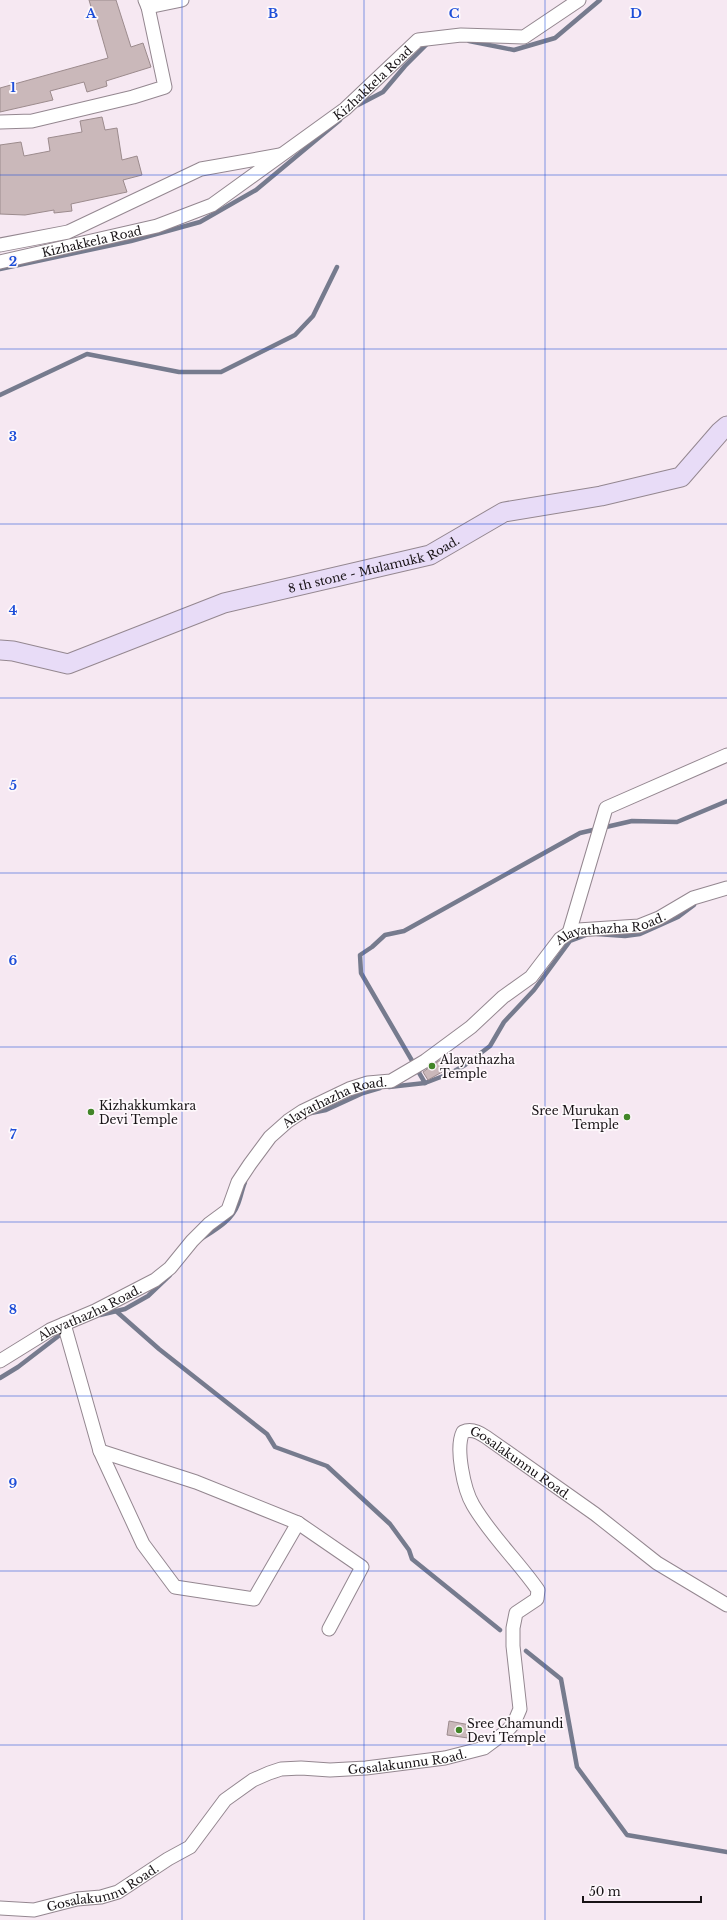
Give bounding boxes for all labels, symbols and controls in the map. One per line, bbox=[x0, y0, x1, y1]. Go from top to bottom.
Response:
text: A bbox=[85, 5, 97, 22]
text: B bbox=[268, 5, 278, 22]
text: C bbox=[449, 5, 460, 22]
text: D bbox=[630, 5, 642, 22]
street label: Kizhakkela Road bbox=[330, 42, 415, 123]
text: 1 bbox=[10, 79, 16, 96]
street label: Kizhakkela Road bbox=[40, 222, 143, 260]
text: 2 bbox=[9, 253, 17, 270]
text: 3 bbox=[9, 428, 17, 445]
street label: 8 th stone - Mulamukk Road. bbox=[286, 532, 462, 595]
text: 4 bbox=[9, 602, 18, 619]
text: 5 bbox=[9, 777, 17, 794]
street label: Alayathazha Road. bbox=[551, 908, 668, 948]
text: 6 bbox=[9, 952, 18, 969]
place label: Alayathazha Temple bbox=[439, 1052, 515, 1081]
marker: Alayathazha Temple bbox=[427, 1061, 437, 1071]
street label: Alayathazha Road. bbox=[278, 1074, 387, 1131]
place label: Kizhakkumkara Devi Temple bbox=[99, 1098, 196, 1127]
place label: Sree Murukan Temple bbox=[532, 1103, 619, 1132]
marker: Kizhakkumkara Devi Temple bbox=[86, 1107, 96, 1117]
marker: Sree Murukan Temple bbox=[622, 1112, 632, 1122]
text: 7 bbox=[10, 1126, 17, 1143]
street label: Alayathazha Road. bbox=[34, 1281, 144, 1344]
text: 8 bbox=[9, 1301, 17, 1318]
street label: Gosalakunnu Road. bbox=[468, 1423, 574, 1502]
text: 9 bbox=[9, 1475, 18, 1492]
place label: Sree Chamundi Devi Temple bbox=[467, 1716, 563, 1745]
marker: Sree Chamundi Devi Temple bbox=[454, 1725, 464, 1735]
street label: Gosalakunnu Road. bbox=[347, 1745, 468, 1777]
street label: Gosalakunnu Road. bbox=[45, 1860, 161, 1914]
scale bar bbox=[583, 1878, 701, 1904]
text: 50 m bbox=[589, 1884, 621, 1899]

